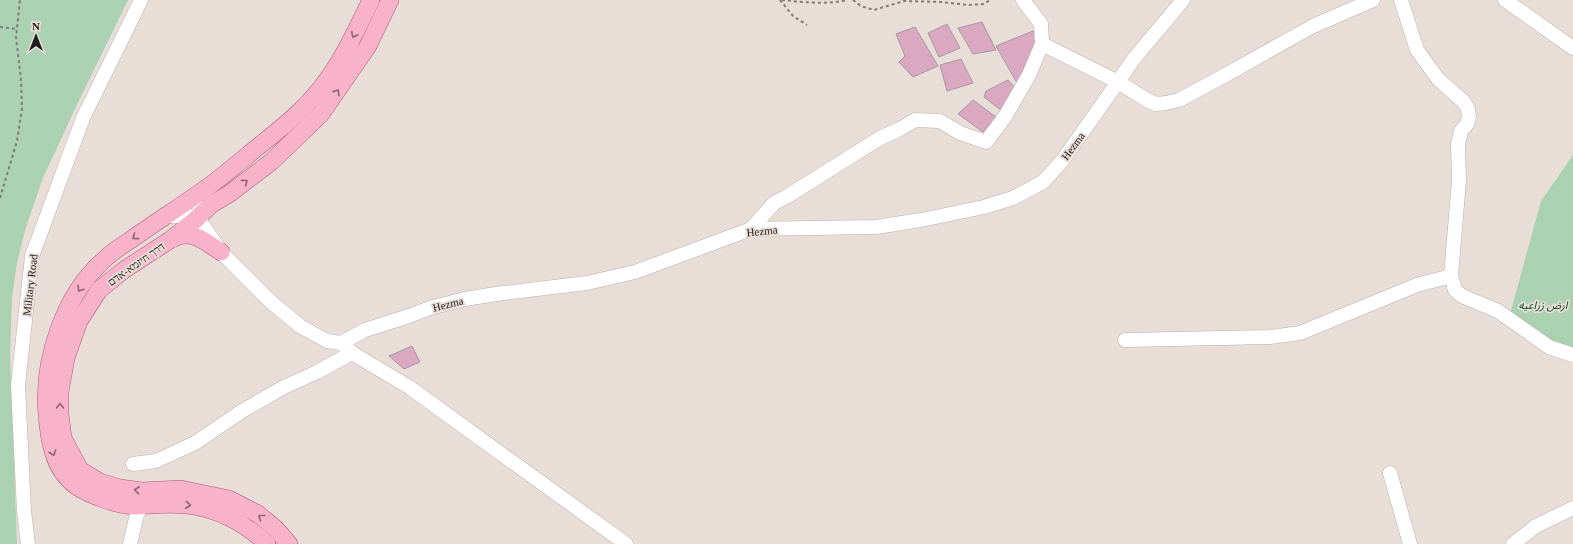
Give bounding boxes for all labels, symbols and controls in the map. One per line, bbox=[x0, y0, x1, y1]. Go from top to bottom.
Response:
north arrow bbox=[16, 16, 56, 56]
text: N bbox=[32, 20, 40, 32]
one-way arrow bbox=[351, 31, 359, 38]
one-way arrow bbox=[332, 89, 339, 96]
street label: Hezma bbox=[1059, 130, 1087, 162]
one-way arrow bbox=[240, 180, 247, 187]
street label: Hezma bbox=[746, 223, 778, 239]
one-way arrow bbox=[132, 232, 139, 239]
street label: דרך חיזמא-אדם bbox=[105, 240, 167, 288]
street label: Military Road bbox=[20, 253, 40, 317]
one-way arrow bbox=[77, 285, 85, 292]
street label: Hezma bbox=[431, 294, 465, 314]
park label: ارض زراعيه bbox=[1519, 299, 1569, 312]
one-way arrow bbox=[56, 403, 64, 409]
one-way arrow bbox=[49, 449, 57, 456]
one-way arrow bbox=[134, 486, 140, 495]
one-way arrow bbox=[185, 501, 191, 510]
one-way arrow bbox=[259, 514, 266, 521]

